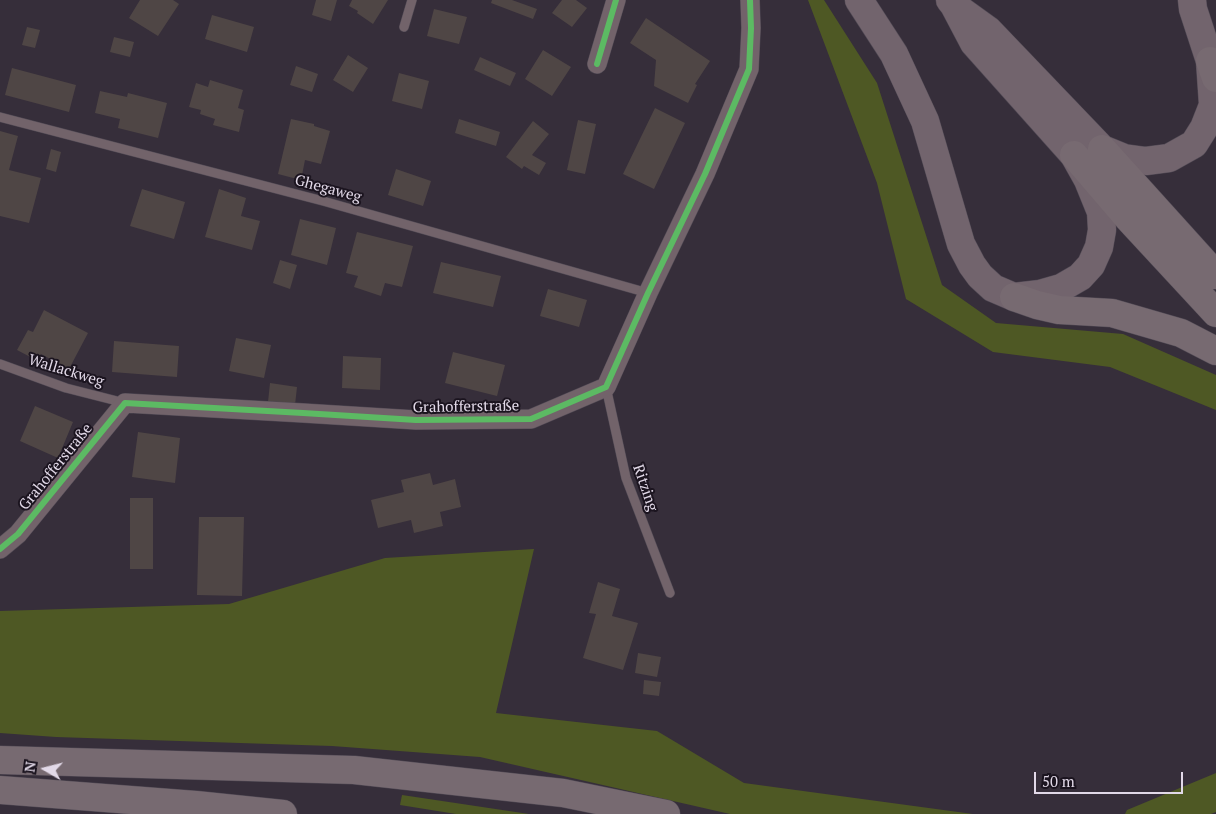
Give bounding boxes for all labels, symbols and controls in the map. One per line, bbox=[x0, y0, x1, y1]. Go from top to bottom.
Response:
street label: Ghegaweg bbox=[293, 171, 363, 207]
street label: Wallackweg bbox=[26, 351, 106, 391]
street label: Grahofferstraße bbox=[413, 397, 519, 417]
street label: Grahofferstraße bbox=[15, 420, 97, 514]
street label: Ritzing bbox=[629, 462, 661, 514]
north arrow bbox=[20, 744, 70, 794]
text: N bbox=[20, 760, 40, 773]
scale bar bbox=[1036, 762, 1185, 794]
text: 50 m bbox=[1042, 771, 1075, 791]

